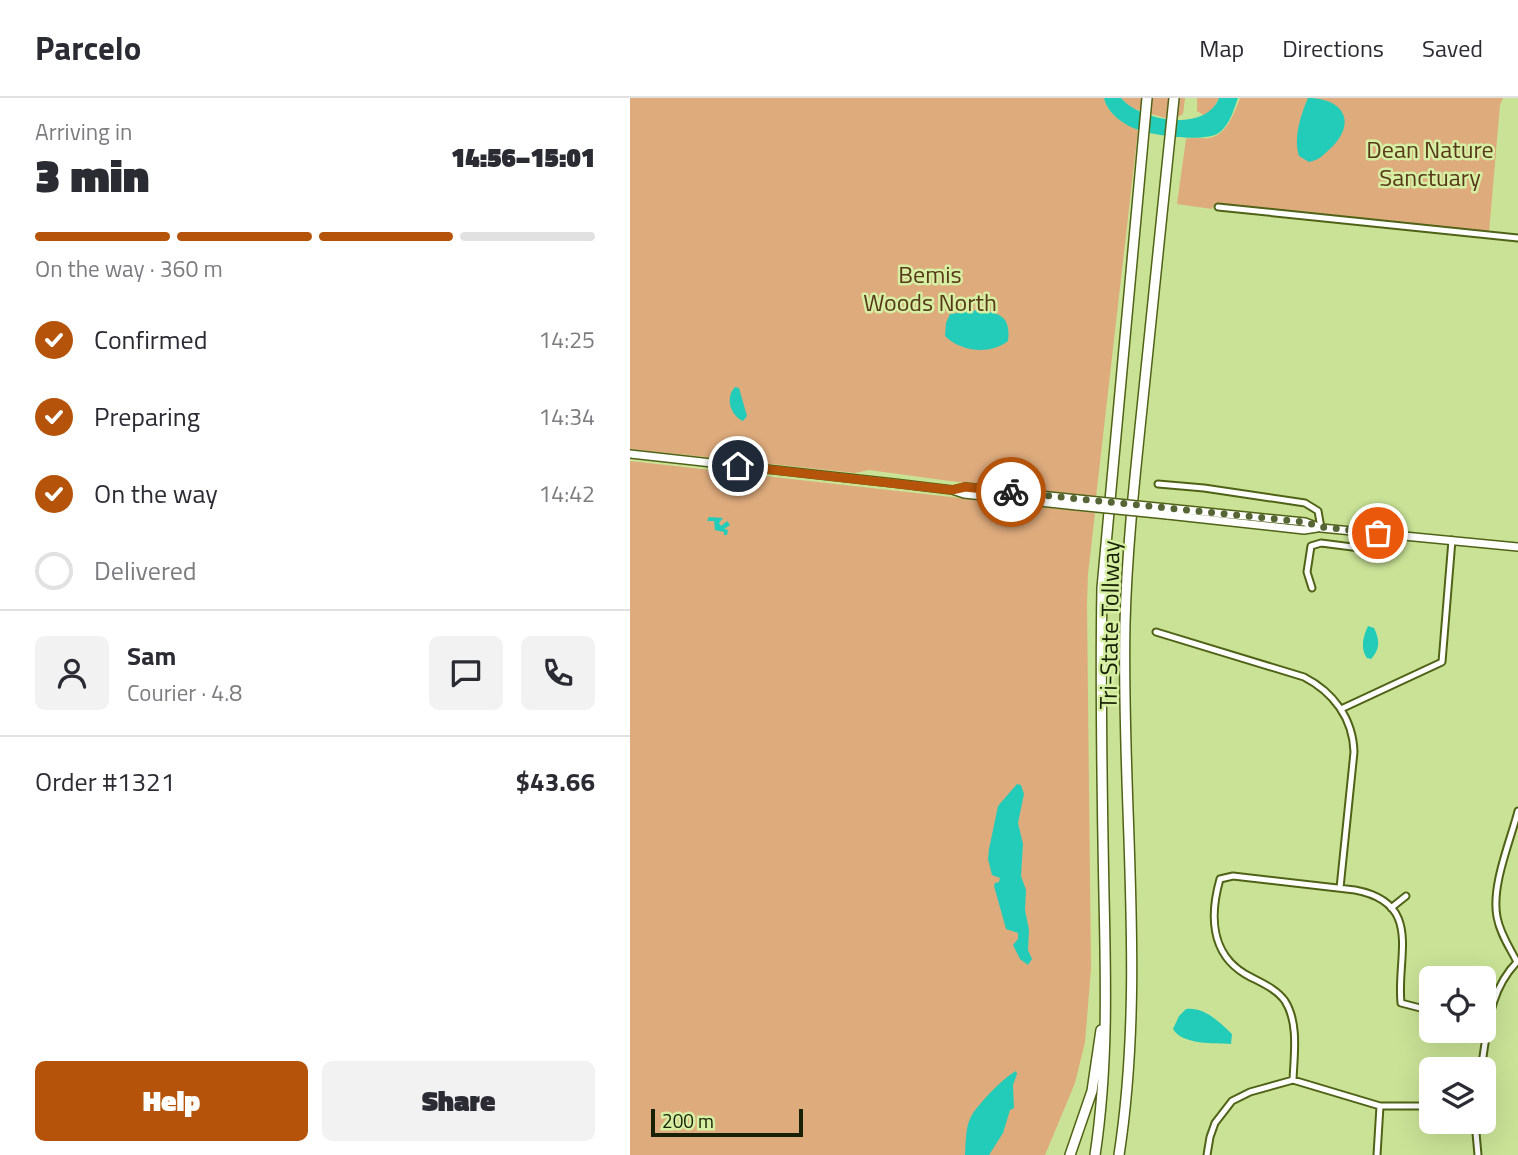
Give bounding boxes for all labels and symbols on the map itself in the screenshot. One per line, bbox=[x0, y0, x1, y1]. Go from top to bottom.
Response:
park label: Dean Nature Sanctuary bbox=[1366, 131, 1494, 195]
park label: Bemis Woods North bbox=[863, 256, 997, 320]
pin bbox=[708, 436, 768, 496]
courier bbox=[976, 457, 1046, 527]
pin bbox=[1348, 503, 1408, 563]
street label: Tri-State Tollway bbox=[1090, 540, 1128, 710]
scale bar bbox=[651, 1106, 803, 1138]

